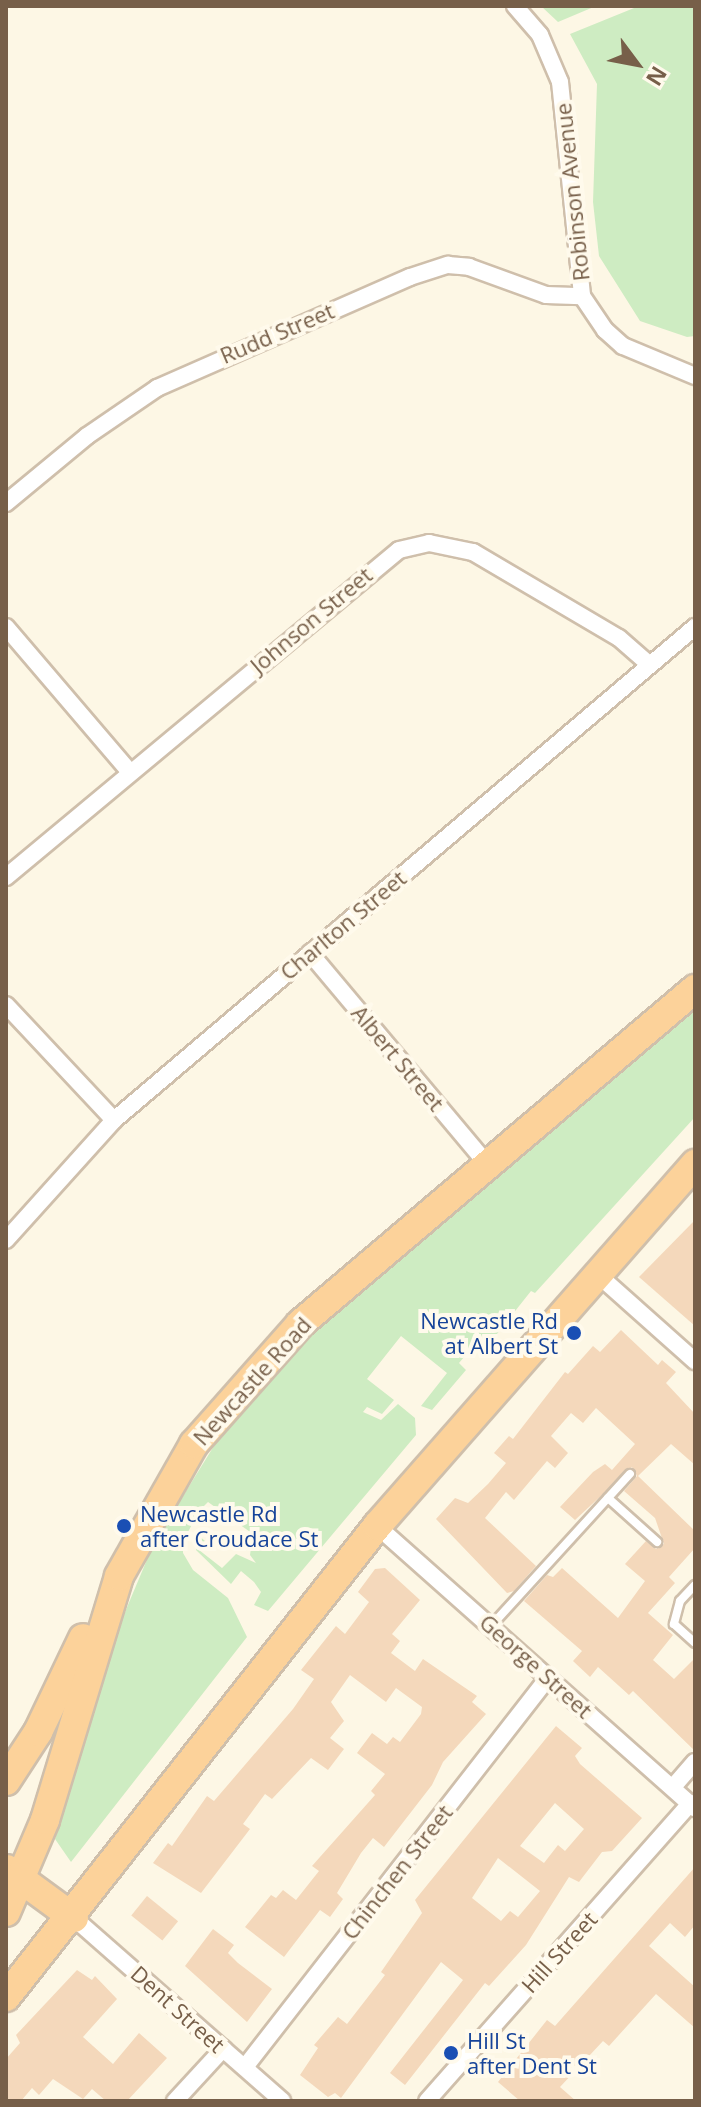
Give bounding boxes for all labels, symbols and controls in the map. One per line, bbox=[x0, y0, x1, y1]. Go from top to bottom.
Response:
north arrow bbox=[597, 24, 677, 104]
text: N bbox=[640, 61, 675, 92]
street label: Robinson Avenue bbox=[550, 102, 594, 282]
street label: Rudd Street bbox=[216, 297, 338, 369]
street label: Johnson Street bbox=[245, 562, 377, 678]
street label: Charlton Street bbox=[275, 865, 411, 985]
street label: Albert Street bbox=[346, 1000, 450, 1116]
place label: Newcastle Rd at Albert St bbox=[420, 1307, 558, 1358]
street label: Newcastle Road bbox=[188, 1312, 316, 1450]
marker: Newcastle Rd at Albert St bbox=[565, 1324, 583, 1342]
place label: Newcastle Rd after Croudace St bbox=[140, 1500, 318, 1552]
marker: Newcastle Rd after Croudace St bbox=[115, 1517, 133, 1535]
street label: George Street bbox=[474, 1609, 598, 1723]
street label: Chinchen Street bbox=[336, 1799, 458, 1945]
street label: Hill Street bbox=[516, 1906, 602, 1998]
street label: Dent Street bbox=[126, 1960, 230, 2058]
place label: Hill St after Dent St bbox=[467, 2027, 597, 2078]
marker: Hill St after Dent St bbox=[442, 2044, 460, 2062]

